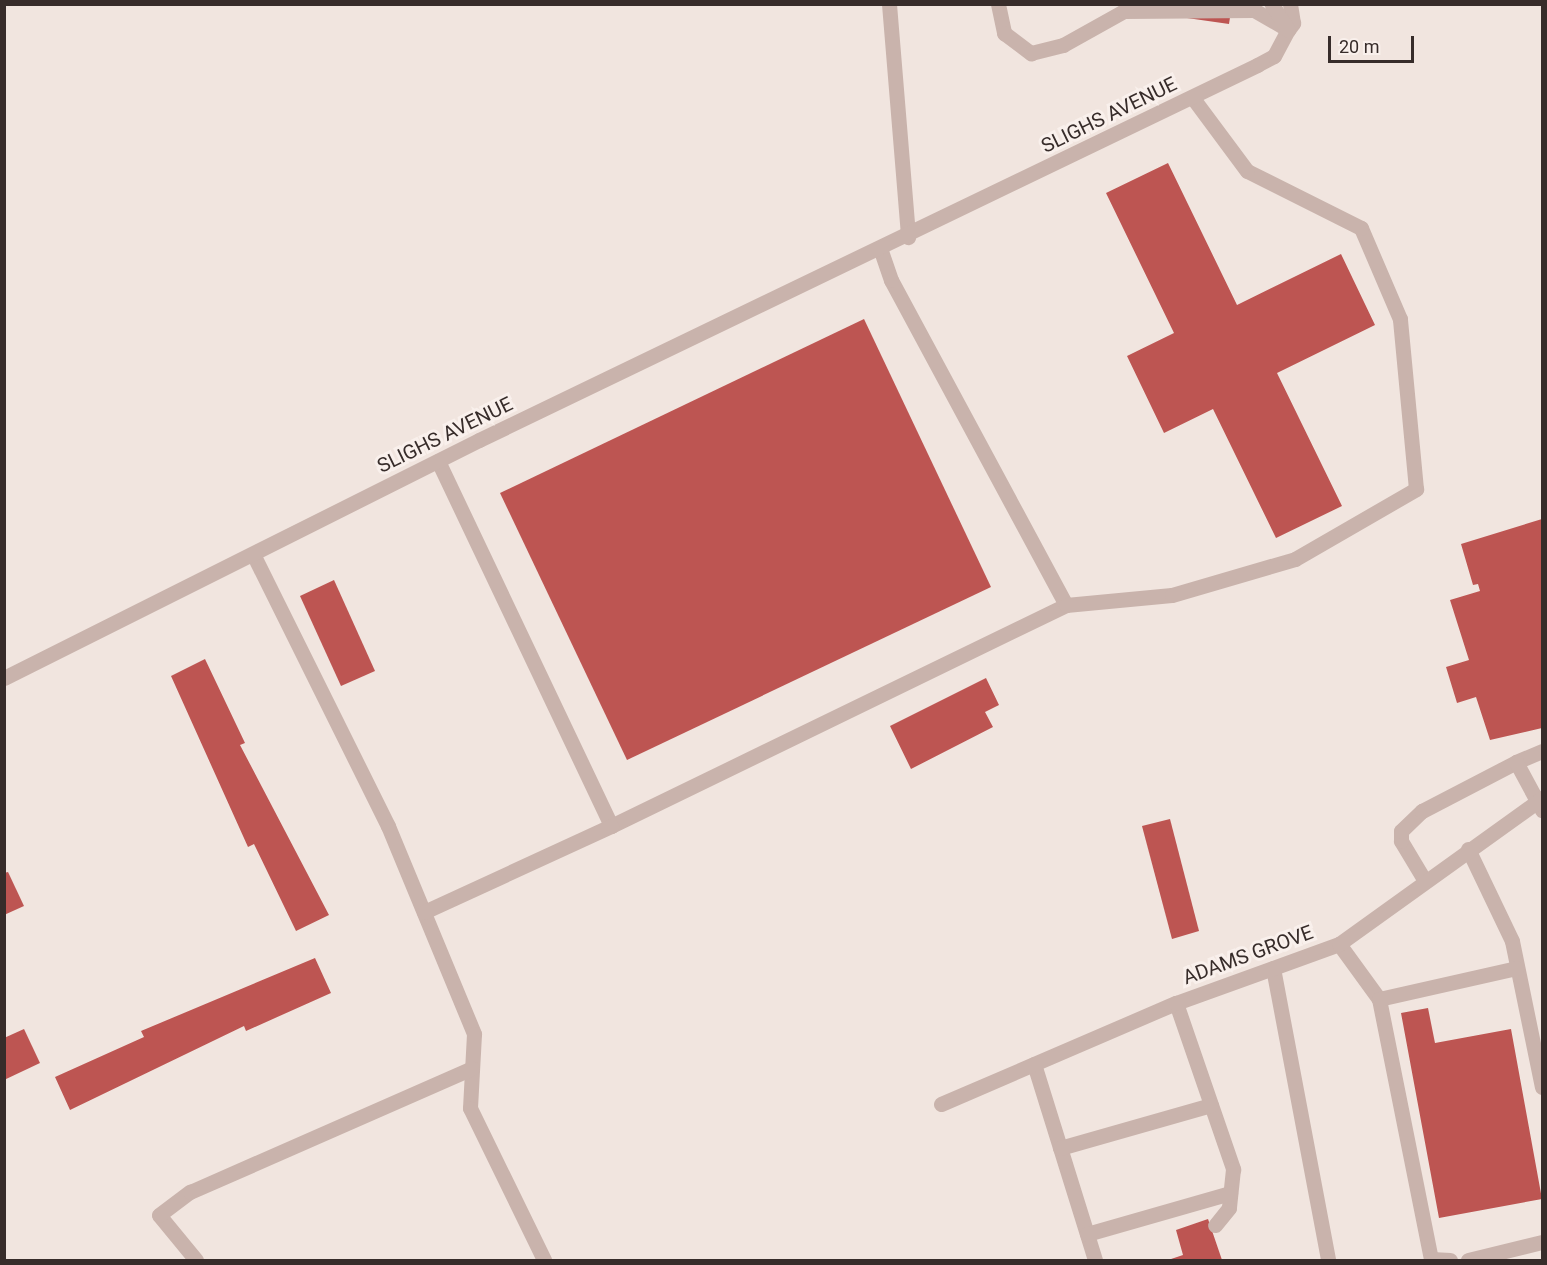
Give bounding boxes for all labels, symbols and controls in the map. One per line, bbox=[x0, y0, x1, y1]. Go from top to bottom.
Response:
scale bar bbox=[1331, 24, 1416, 62]
text: 20 m bbox=[1339, 36, 1379, 57]
street label: SLIGHS AVENUE bbox=[1037, 72, 1181, 158]
street label: SLIGHS AVENUE bbox=[373, 392, 517, 478]
street label: ADAMS GROVE bbox=[1180, 920, 1316, 990]

